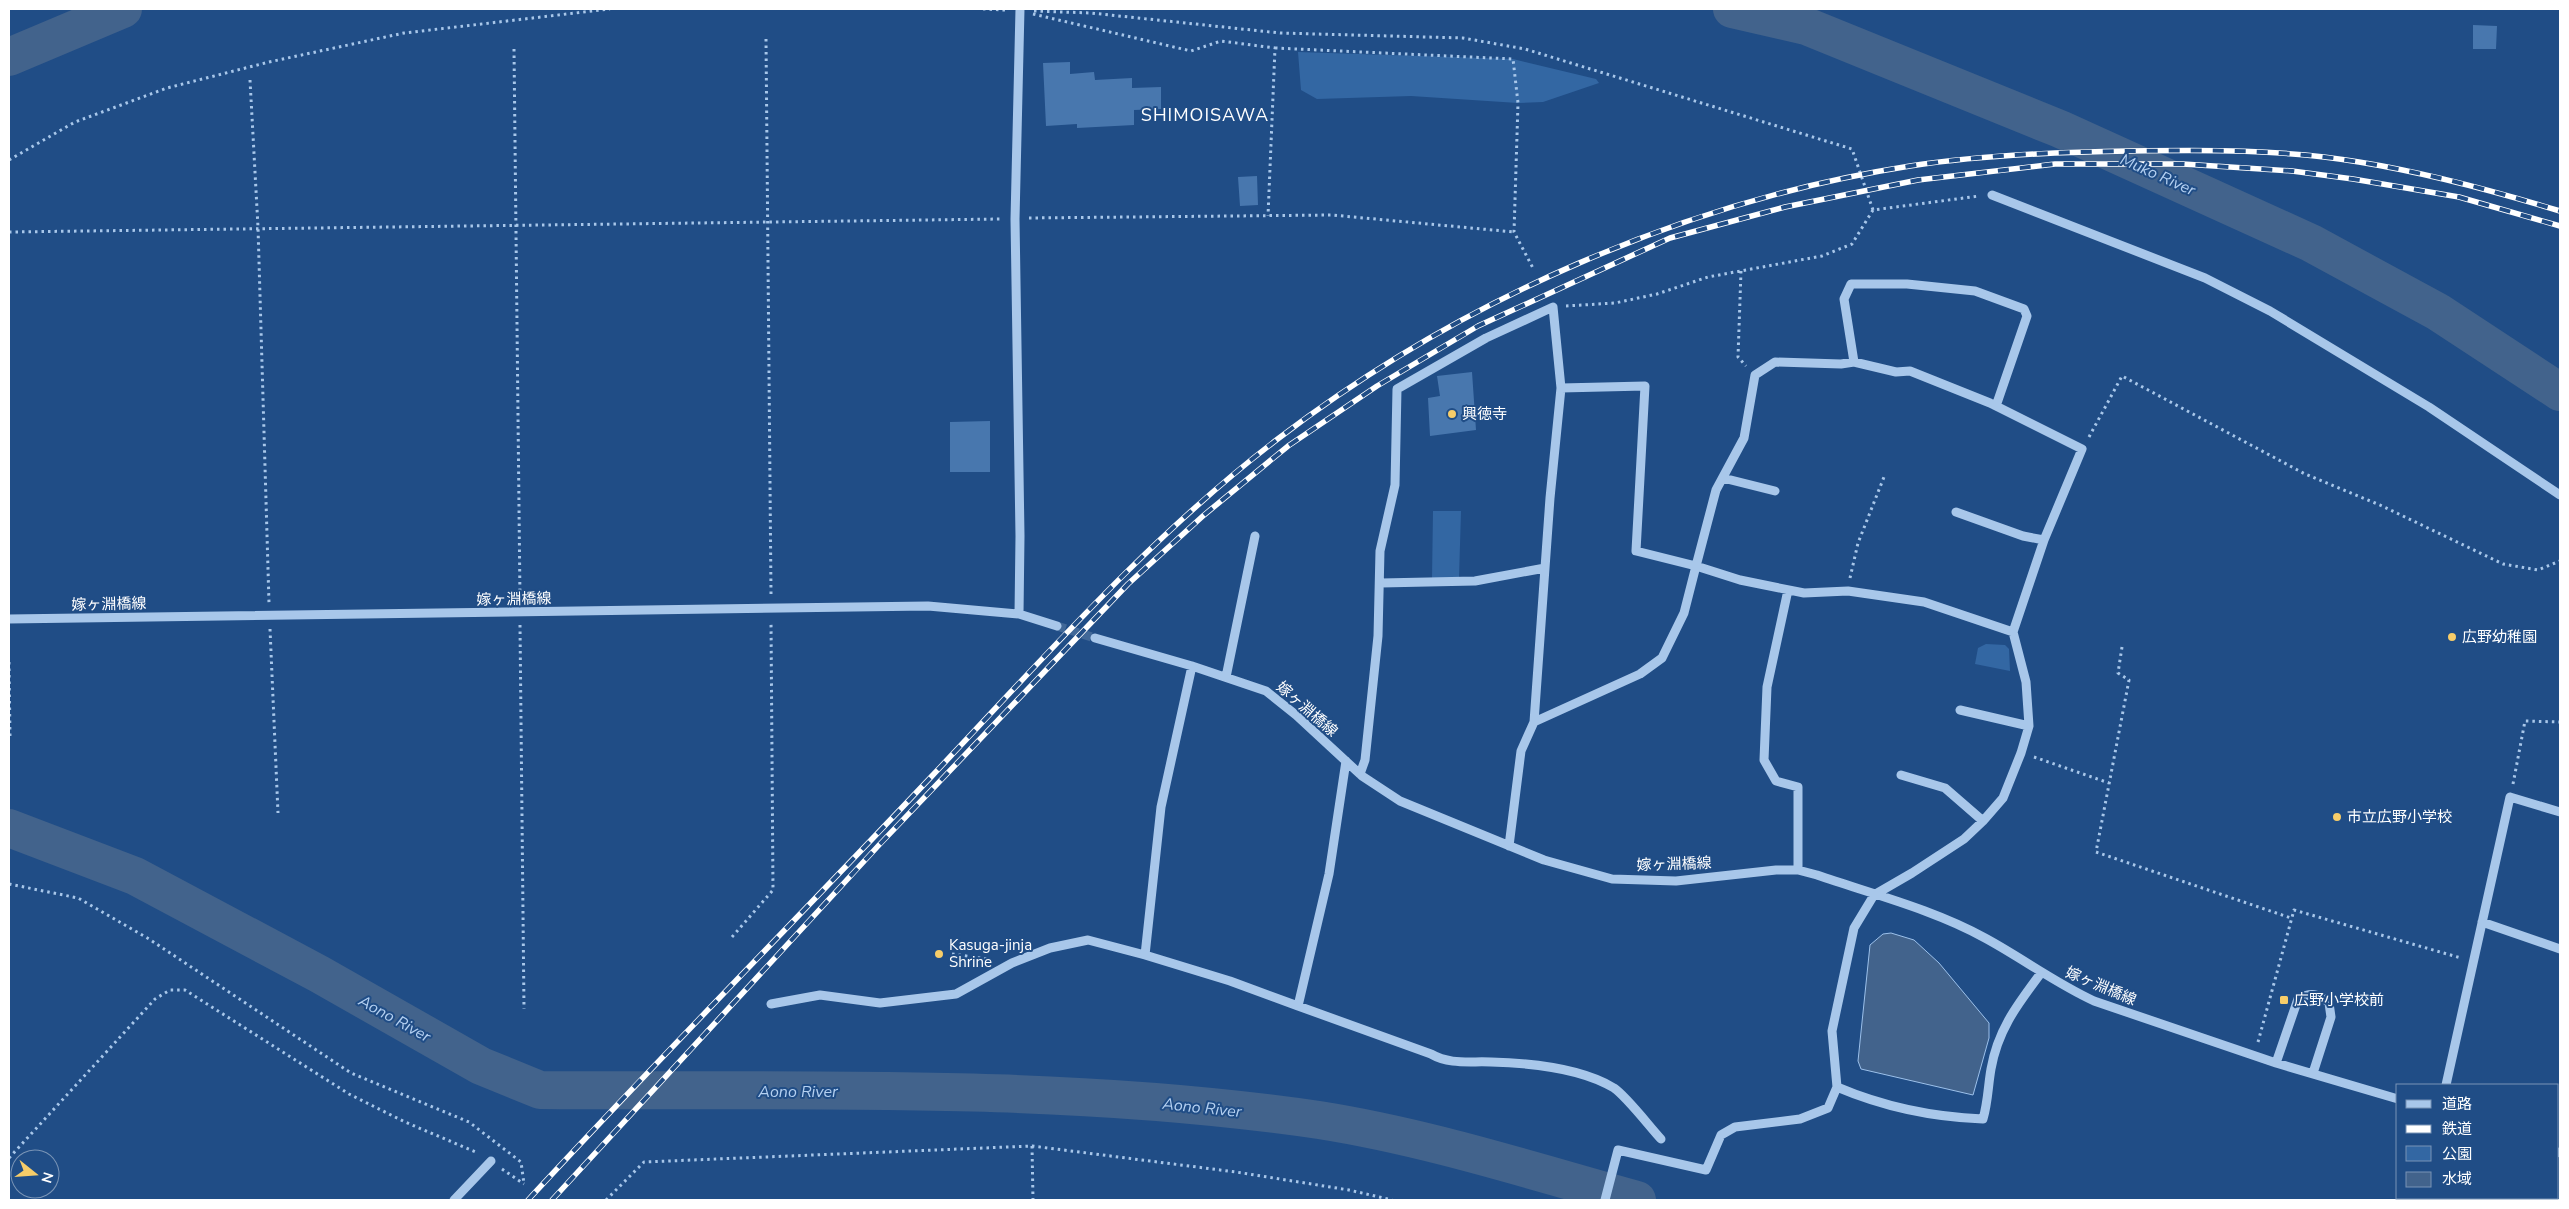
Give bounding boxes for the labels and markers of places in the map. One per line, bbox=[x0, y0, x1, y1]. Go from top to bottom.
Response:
place label: 興徳寺 bbox=[1462, 404, 1507, 424]
marker: 興徳寺 bbox=[1446, 408, 1458, 420]
place label: 広野幼稚園 bbox=[2462, 627, 2537, 647]
marker: 広野幼稚園 bbox=[2446, 631, 2458, 643]
place label: 市立広野小学校 bbox=[2347, 807, 2452, 827]
marker: 市立広野小学校 bbox=[2331, 811, 2343, 823]
place label: Kasuga-jinja Shrine bbox=[949, 935, 1032, 972]
marker: Kasuga-jinja Shrine bbox=[933, 948, 945, 960]
place label: 広野小学校前 bbox=[2294, 990, 2384, 1010]
marker: 広野小学校前 bbox=[2278, 994, 2290, 1006]

